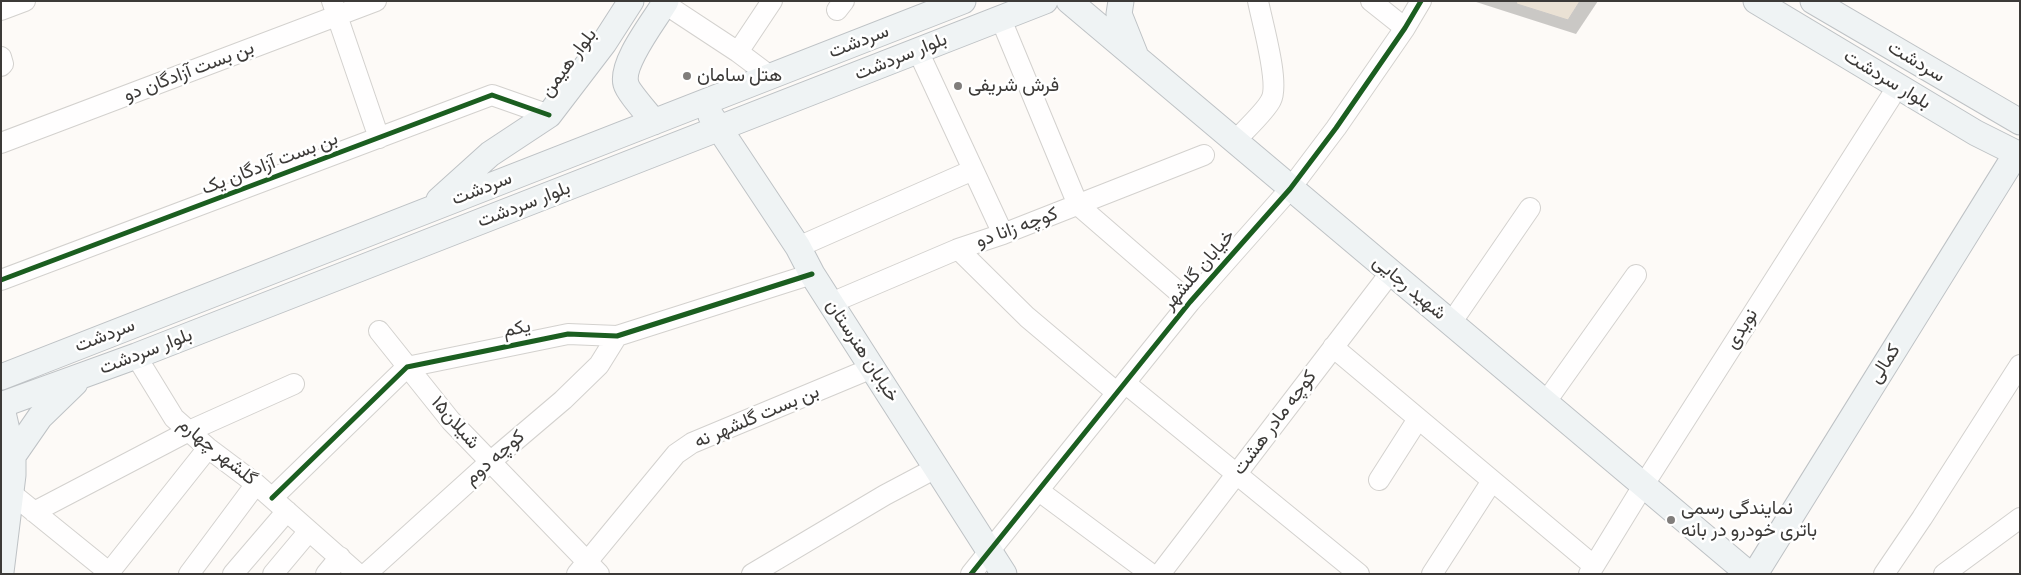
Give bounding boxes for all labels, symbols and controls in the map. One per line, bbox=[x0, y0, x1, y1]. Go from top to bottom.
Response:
street label: سردشت bbox=[826, 20, 892, 64]
street label: بلوار هیمن bbox=[536, 24, 602, 102]
street label: بلوار سردشت bbox=[851, 28, 951, 86]
street label: سردشت bbox=[1883, 36, 1949, 88]
street label: بن بست آزادگان دو bbox=[121, 37, 257, 107]
street label: بلوار سردشت bbox=[1839, 45, 1935, 115]
place label: هتل سامان bbox=[697, 65, 782, 87]
marker: هتل سامان bbox=[681, 70, 693, 82]
place label: فرش شریفی bbox=[968, 75, 1059, 97]
marker: فرش شریفی bbox=[952, 80, 964, 92]
street label: بن بست آزادگان یک bbox=[199, 128, 341, 200]
street label: سردشت bbox=[449, 167, 515, 211]
street label: بلوار سردشت bbox=[474, 177, 574, 233]
street label: کوچه زانا دو bbox=[973, 203, 1061, 253]
street label: خیابان گلشهر bbox=[1158, 225, 1240, 315]
street label: شهید رجایی bbox=[1368, 251, 1450, 325]
street label: خیابان هنرستان bbox=[820, 295, 904, 407]
street label: نویدی bbox=[1721, 305, 1763, 353]
street label: سردشت bbox=[72, 314, 138, 358]
street label: یکم bbox=[501, 315, 533, 343]
street label: بلوار سردشت bbox=[96, 324, 196, 380]
street label: کمالی bbox=[1864, 340, 1906, 388]
street label: کوچه مادر هشت bbox=[1228, 366, 1322, 480]
street label: بن بست گلشهر نه bbox=[691, 380, 823, 454]
street label: شیلان۱۵ bbox=[426, 392, 484, 454]
street label: گلشهر چهارم bbox=[173, 413, 261, 491]
street label: کوچه دوم bbox=[460, 426, 530, 490]
place label: نمایندگی رسمی باتری خودرو در بانه bbox=[1681, 498, 1817, 542]
marker: نمایندگی رسمی باتری خودرو در بانه bbox=[1665, 514, 1677, 526]

